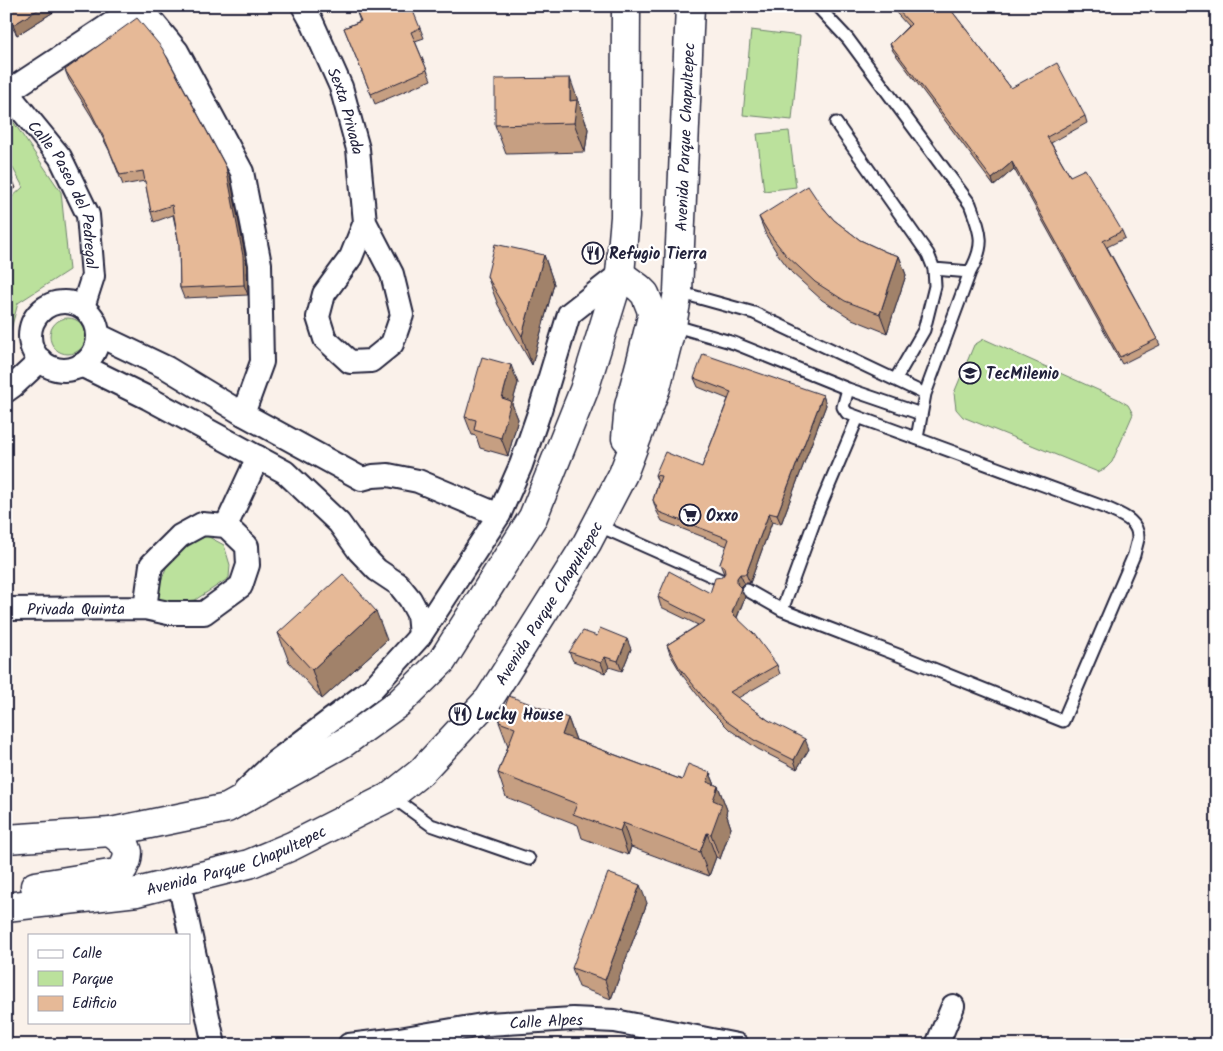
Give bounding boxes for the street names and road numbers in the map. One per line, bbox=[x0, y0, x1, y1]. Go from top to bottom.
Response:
street label: Avenida Parque Chapultepec bbox=[670, 42, 702, 232]
street label: Sexta Privada bbox=[320, 64, 369, 156]
street label: Calle Paseo del Pedregal bbox=[21, 115, 103, 270]
street label: Avenida Parque Chapultepec bbox=[490, 517, 610, 691]
street label: Privada Quinta bbox=[27, 597, 125, 623]
street label: Avenida Parque Chapultepec bbox=[144, 820, 331, 903]
street label: Calle Alpes bbox=[509, 1008, 584, 1037]

